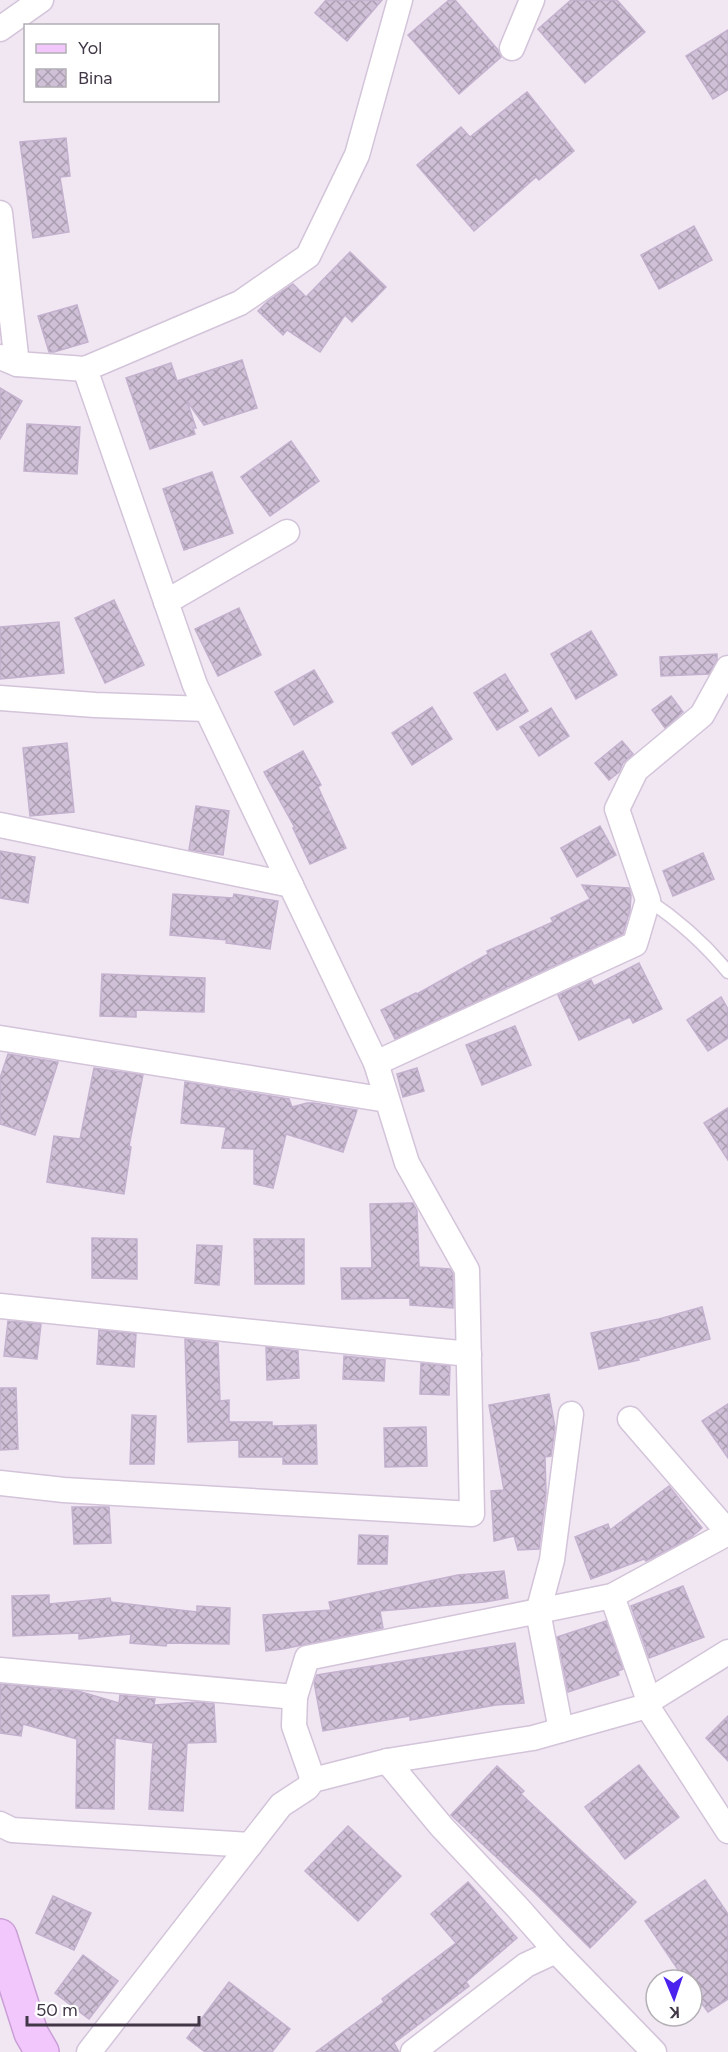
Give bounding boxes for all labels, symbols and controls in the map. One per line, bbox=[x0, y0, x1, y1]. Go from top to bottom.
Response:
legend bbox=[24, 24, 219, 102]
text: Yol bbox=[78, 37, 102, 59]
text: Bina bbox=[78, 67, 112, 89]
north arrow bbox=[644, 1968, 704, 2028]
scale bar bbox=[27, 1989, 200, 2027]
text: 50 m bbox=[36, 1999, 78, 2021]
text: K bbox=[669, 2003, 680, 2022]

